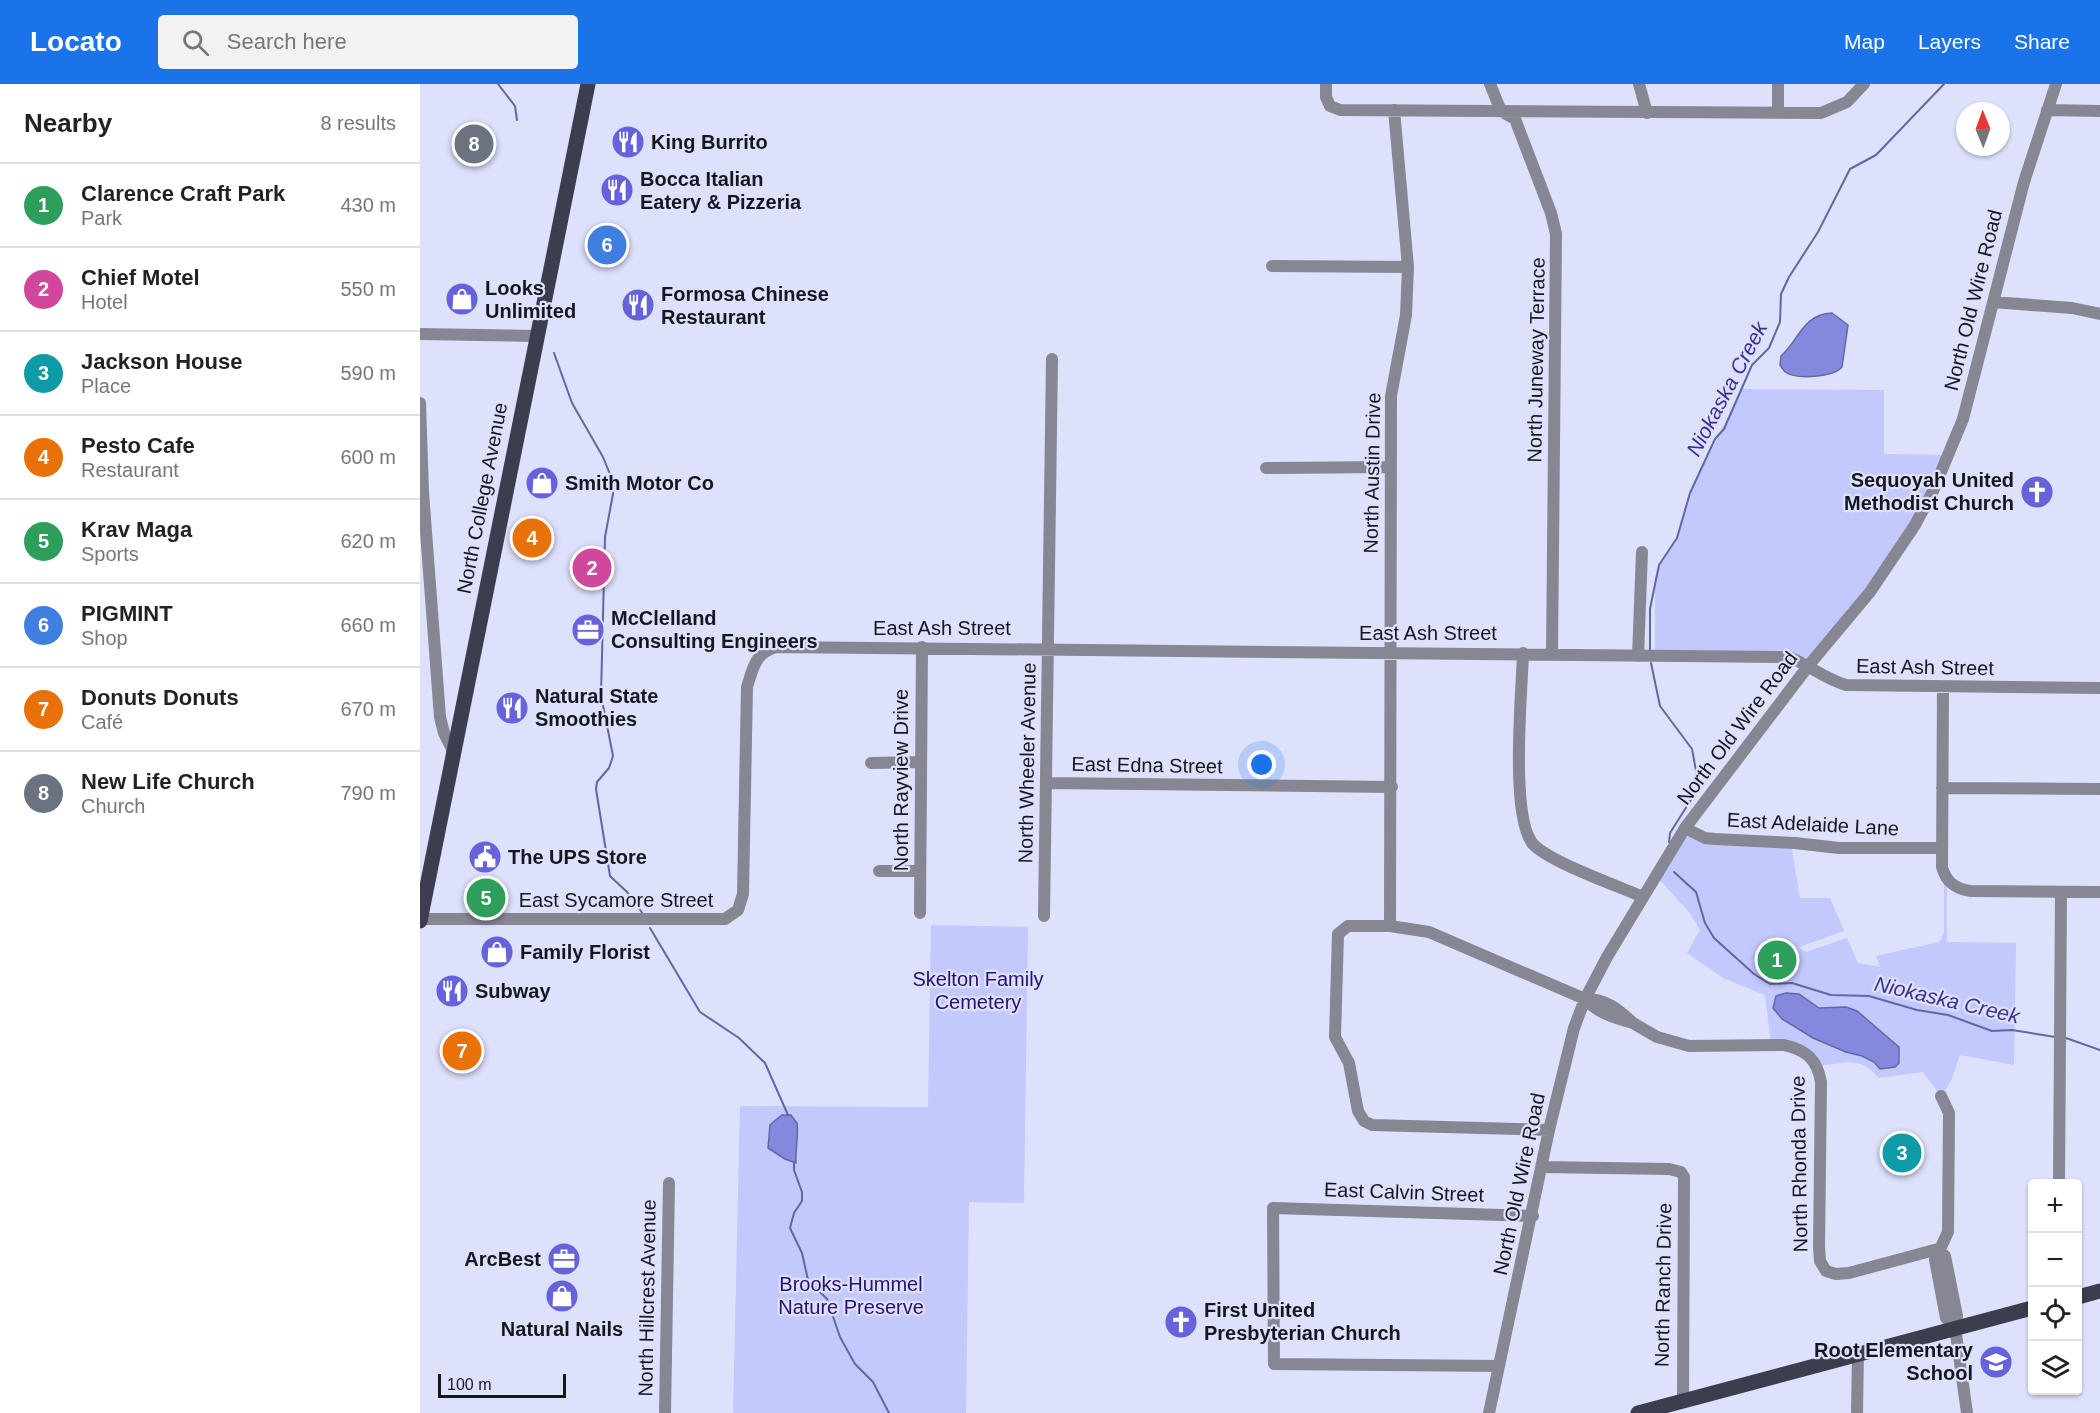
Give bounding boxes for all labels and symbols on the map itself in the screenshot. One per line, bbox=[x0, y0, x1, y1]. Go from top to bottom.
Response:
north arrow bbox=[1956, 102, 2010, 156]
pin: 8 bbox=[454, 122, 494, 166]
restaurant icon: King Burrito bbox=[610, 124, 646, 160]
place label: King Burrito bbox=[651, 131, 768, 153]
place label: Bocca Italian Eatery & Pizzeria bbox=[640, 168, 802, 213]
restaurant icon: Bocca Italian Eatery & Pizzeria bbox=[599, 172, 635, 208]
street label: North Old Wire Road bbox=[1940, 207, 2006, 393]
pin: 6 bbox=[588, 222, 627, 268]
street label: North Juneway Terrace bbox=[1523, 257, 1549, 463]
place label: Looks Unlimited bbox=[485, 277, 576, 322]
shop icon: Looks Unlimited bbox=[444, 281, 480, 317]
place label: Formosa Chinese Restaurant bbox=[661, 283, 829, 328]
restaurant icon: Formosa Chinese Restaurant bbox=[620, 287, 656, 323]
water label: Niokaska Creek bbox=[1682, 317, 1772, 460]
street label: North Austin Drive bbox=[1360, 392, 1384, 554]
street label: North College Avenue bbox=[453, 401, 511, 595]
shop icon: Smith Motor Co bbox=[524, 465, 560, 501]
place label: Sequoyah United Methodist Church bbox=[1844, 469, 2014, 514]
place label: Smith Motor Co bbox=[565, 472, 714, 494]
church icon: Sequoyah United Methodist Church bbox=[2019, 474, 2055, 510]
pin: 4 bbox=[512, 516, 552, 560]
pin: 2 bbox=[572, 546, 612, 590]
place label: McClelland Consulting Engineers bbox=[611, 607, 818, 652]
office icon: McClelland Consulting Engineers bbox=[570, 612, 606, 648]
street label: East Ash Street bbox=[873, 617, 1011, 639]
street label: East Ash Street bbox=[1359, 622, 1497, 644]
street label: North Old Wire Road bbox=[1672, 647, 1802, 809]
street label: East Ash Street bbox=[1856, 655, 1995, 679]
street label: North Wheeler Avenue bbox=[1014, 662, 1040, 864]
place label: Natural State Smoothies bbox=[535, 685, 658, 730]
street label: North Rayview Drive bbox=[890, 689, 912, 871]
restaurant icon: Natural State Smoothies bbox=[494, 690, 530, 726]
your location bbox=[1247, 750, 1276, 779]
street label: East Edna Street bbox=[1071, 753, 1223, 777]
street label: East Adelaide Lane bbox=[1726, 809, 1900, 839]
public building icon: The UPS Store bbox=[467, 839, 503, 875]
place label: The UPS Store bbox=[508, 846, 647, 868]
pin: 5 bbox=[466, 876, 506, 920]
street label: East Sycamore Street bbox=[519, 889, 714, 911]
shop icon: Family Florist bbox=[479, 934, 515, 970]
pin: 1 bbox=[1758, 938, 1796, 982]
place label: Family Florist bbox=[520, 941, 650, 963]
park label: Skelton Family Cemetery bbox=[912, 968, 1044, 1013]
water label: Niokaska Creek bbox=[1872, 972, 2023, 1028]
restaurant icon: Subway bbox=[434, 973, 470, 1009]
place label: Subway bbox=[475, 980, 551, 1002]
pin: 7 bbox=[442, 1028, 482, 1074]
street label: North Rhonda Drive bbox=[1786, 1075, 1812, 1253]
street label: North Old Wire Road bbox=[1489, 1091, 1549, 1277]
pin: 3 bbox=[1882, 1130, 1922, 1176]
street label: East Calvin Street bbox=[1324, 1178, 1485, 1206]
street label: North Hillcrest Avenue bbox=[634, 1199, 660, 1397]
street label: North Ranch Drive bbox=[1651, 1203, 1675, 1367]
office icon: ArcBest bbox=[546, 1241, 582, 1277]
place label: ArcBest bbox=[464, 1248, 541, 1270]
park label: Brooks-Hummel Nature Preserve bbox=[778, 1273, 924, 1318]
shop icon: Natural Nails bbox=[544, 1278, 580, 1314]
place label: First United Presbyterian Church bbox=[1204, 1299, 1401, 1344]
church icon: First United Presbyterian Church bbox=[1163, 1304, 1199, 1340]
place label: Natural Nails bbox=[501, 1318, 623, 1340]
place label: Root Elementary School bbox=[1814, 1339, 1974, 1384]
school or university icon: Root Elementary School bbox=[1978, 1344, 2014, 1380]
scale bar bbox=[438, 1371, 566, 1398]

